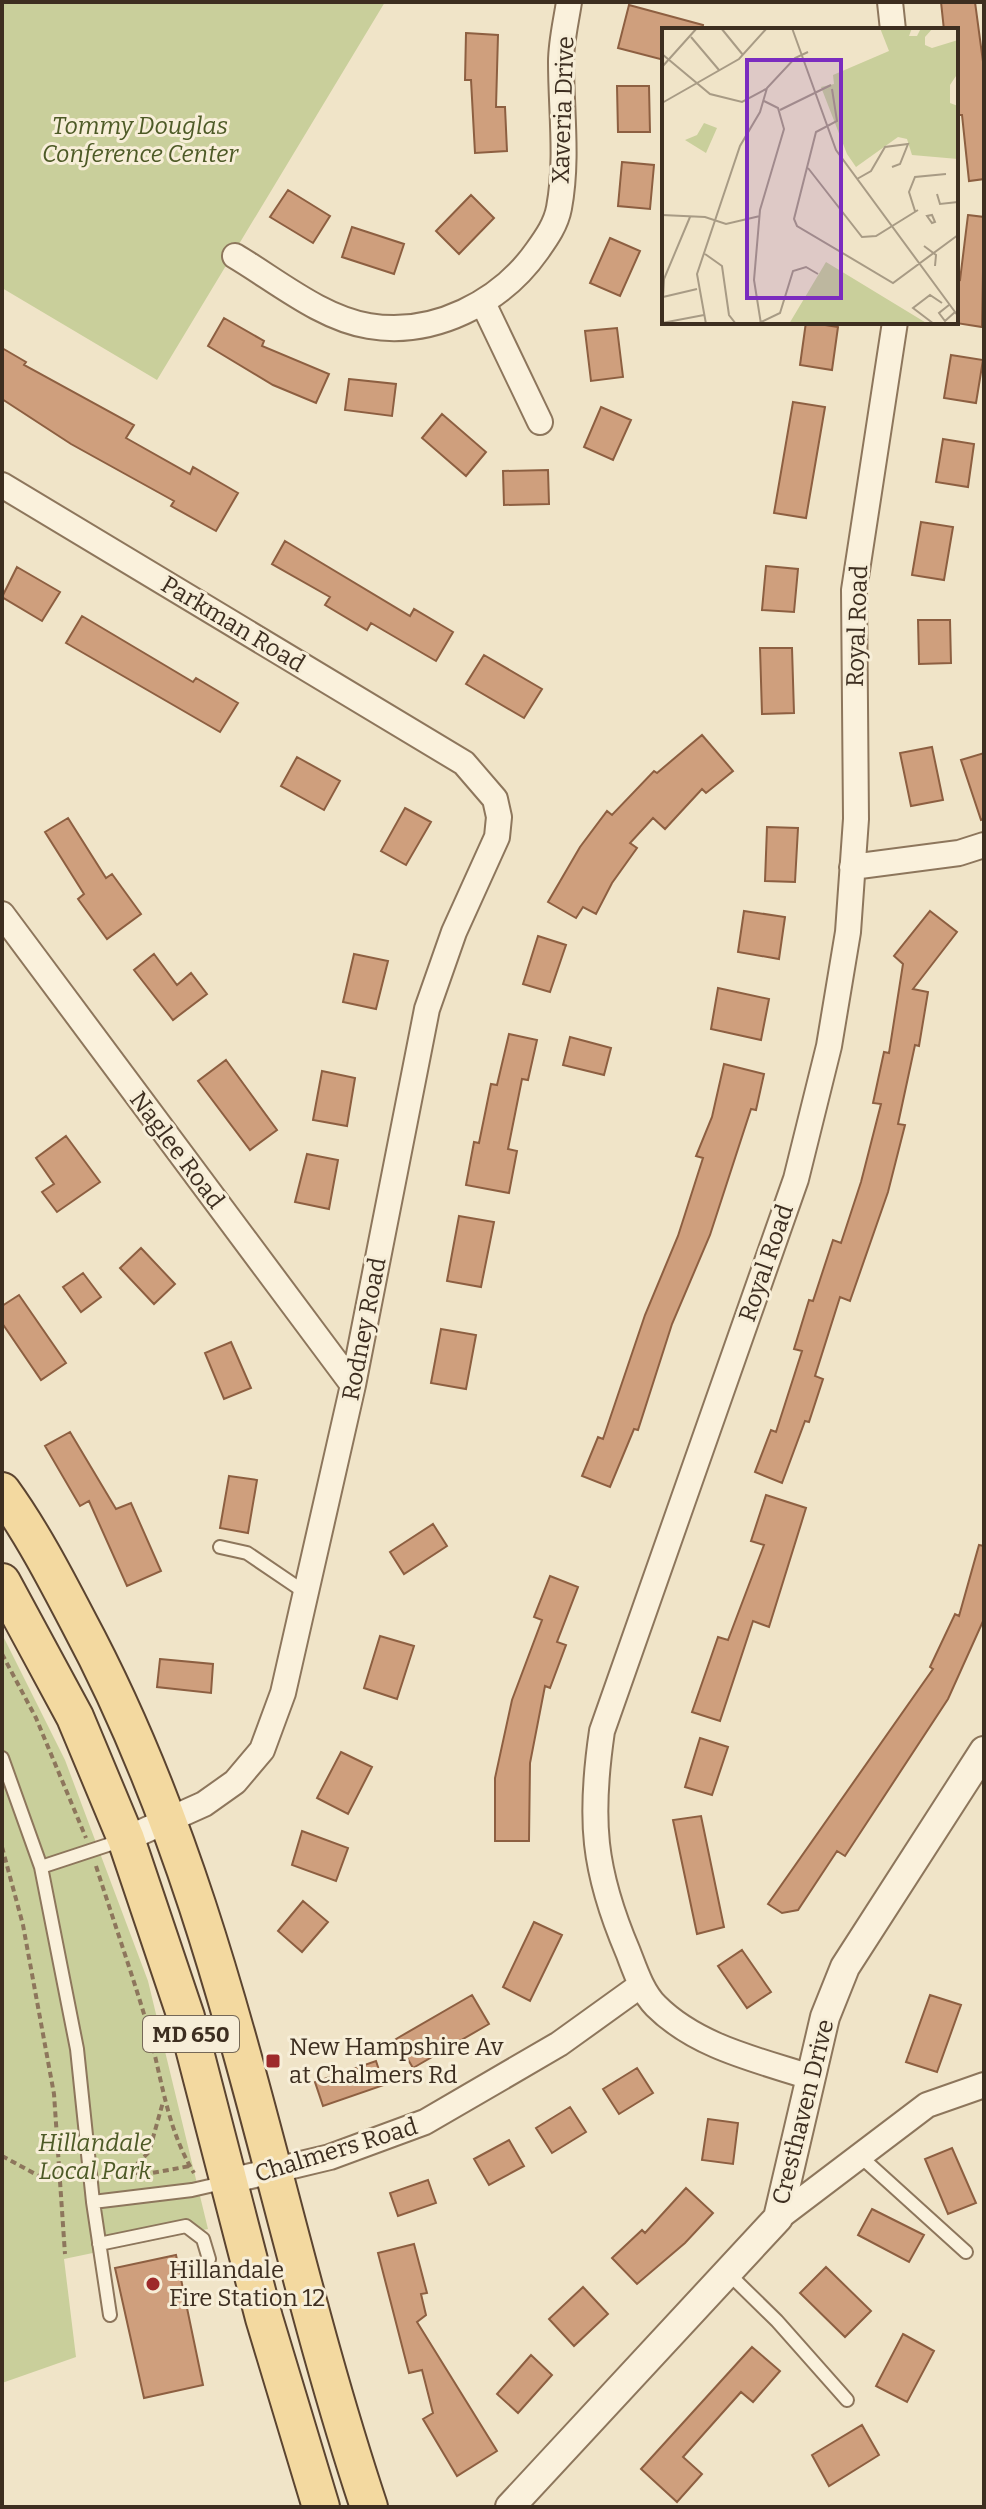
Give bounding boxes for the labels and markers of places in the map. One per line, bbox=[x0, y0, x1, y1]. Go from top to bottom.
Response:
place label: New Hampshire Av at Chalmers Rd bbox=[289, 2033, 504, 2089]
marker: New Hampshire Av at Chalmers Rd bbox=[264, 2052, 282, 2070]
place label: Hillandale Fire Station 12 bbox=[169, 2256, 325, 2312]
marker: Hillandale Fire Station 12 bbox=[144, 2275, 162, 2293]

